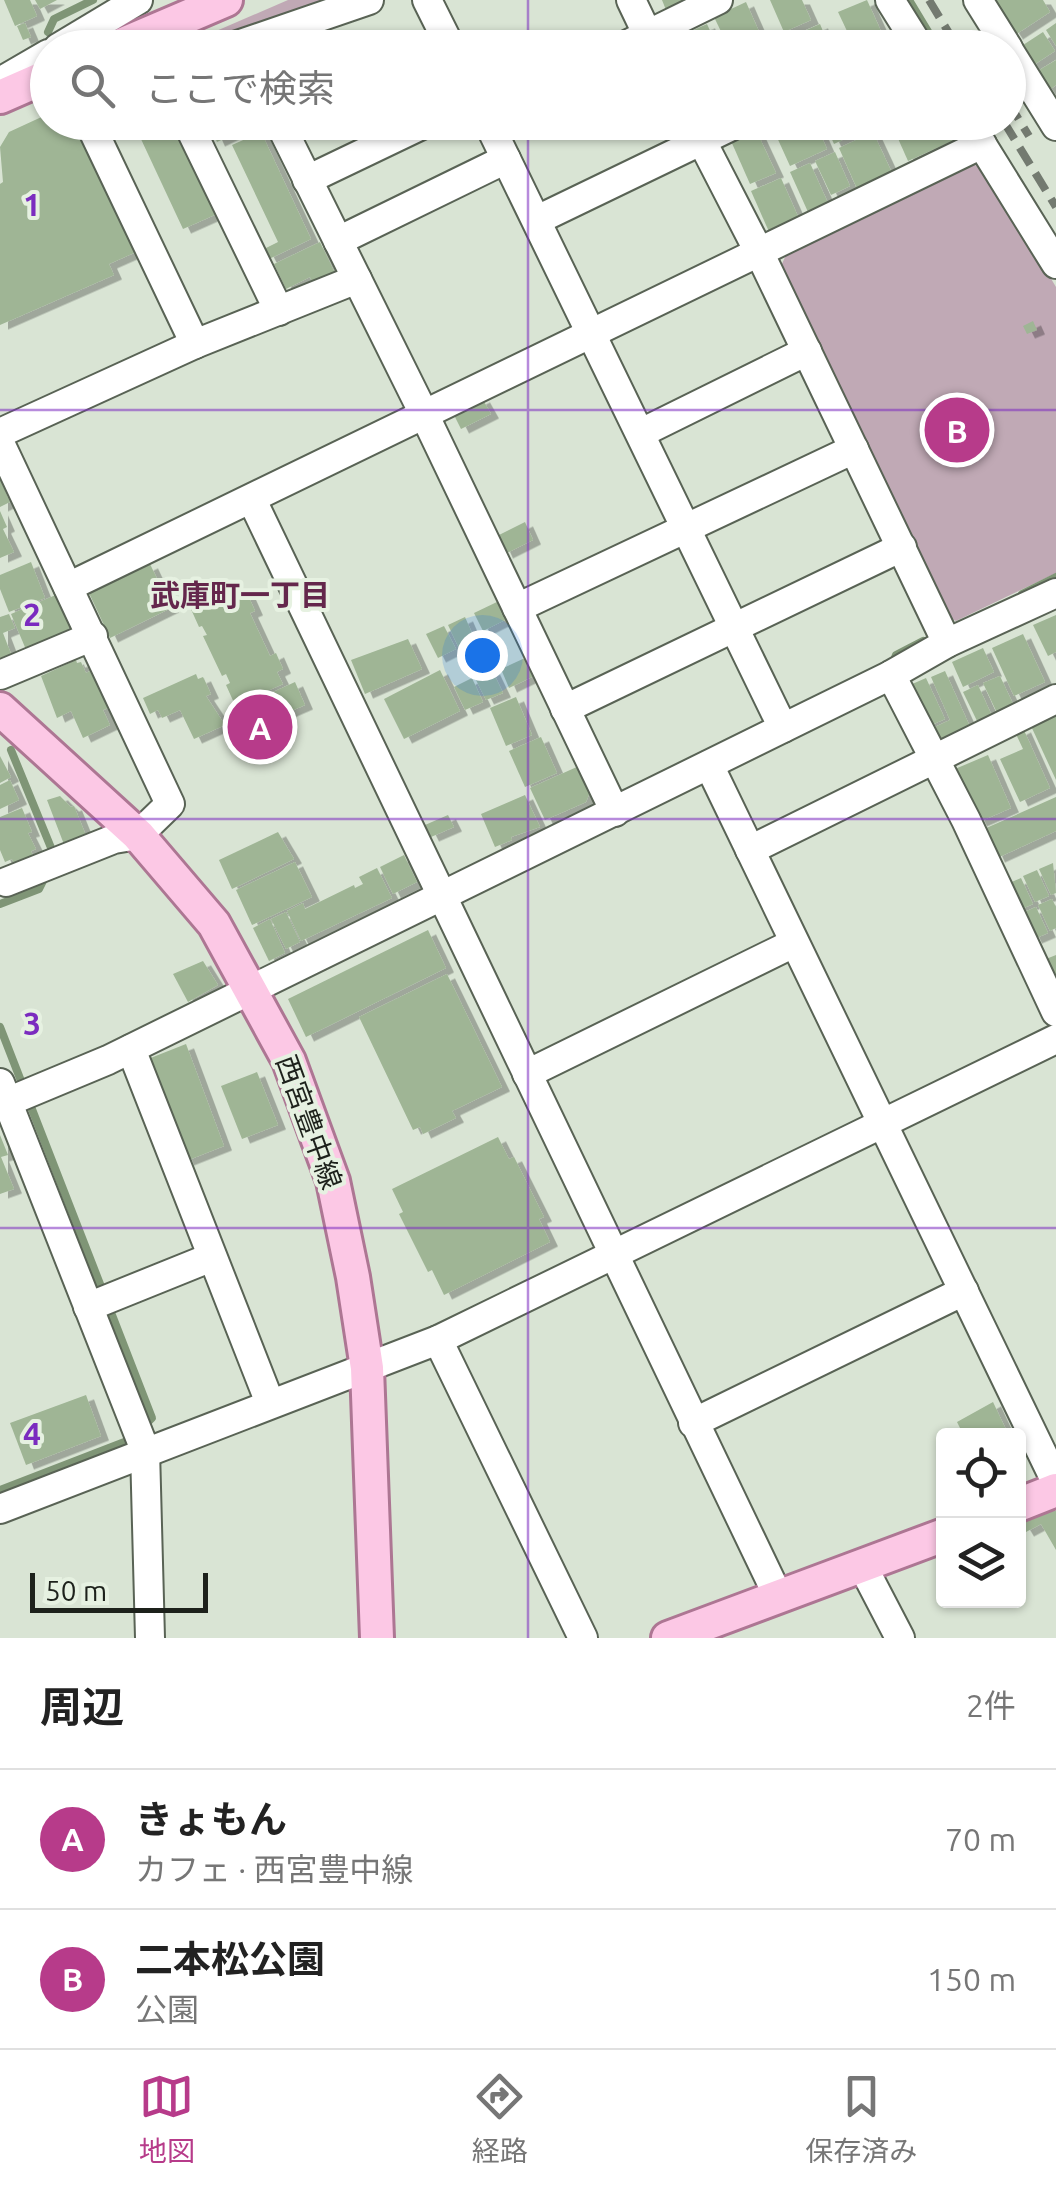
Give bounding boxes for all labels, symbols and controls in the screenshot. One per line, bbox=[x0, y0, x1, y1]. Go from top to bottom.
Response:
search box bbox=[30, 30, 1026, 140]
icon: search bbox=[65, 58, 120, 113]
text: ここで検索 bbox=[145, 67, 335, 109]
text: 1 bbox=[23, 186, 41, 222]
pin: B bbox=[924, 392, 990, 468]
district label: 武庫町一丁目 bbox=[150, 578, 330, 612]
text: 2 bbox=[23, 596, 41, 632]
your location bbox=[457, 630, 508, 681]
pin: A bbox=[228, 690, 292, 764]
text: 3 bbox=[23, 1005, 41, 1041]
street label: 西宮豊中線 bbox=[271, 1051, 348, 1193]
text: 4 bbox=[23, 1415, 41, 1451]
map controls bbox=[936, 1428, 1026, 1608]
button: locate bbox=[936, 1428, 1026, 1518]
button: layers bbox=[936, 1518, 1026, 1608]
scale bar bbox=[30, 1568, 208, 1612]
text: 50 m bbox=[45, 1575, 107, 1606]
text: 周辺 bbox=[40, 1683, 124, 1730]
text: 2件 bbox=[966, 1687, 1016, 1723]
text: きょもん bbox=[135, 1798, 287, 1840]
text: A bbox=[61, 1821, 84, 1857]
text: 70 m bbox=[945, 1821, 1016, 1857]
text: カフェ · 西宮豊中線 bbox=[135, 1851, 414, 1887]
text: 二本松公園 bbox=[135, 1938, 325, 1980]
text: B bbox=[62, 1961, 83, 1997]
text: 150 m bbox=[927, 1961, 1016, 1997]
text: 公園 bbox=[135, 1991, 199, 2027]
tab: 地図 bbox=[139, 2069, 195, 2169]
tab: 経路 bbox=[472, 2069, 528, 2169]
tab: 保存済み bbox=[805, 2069, 917, 2169]

